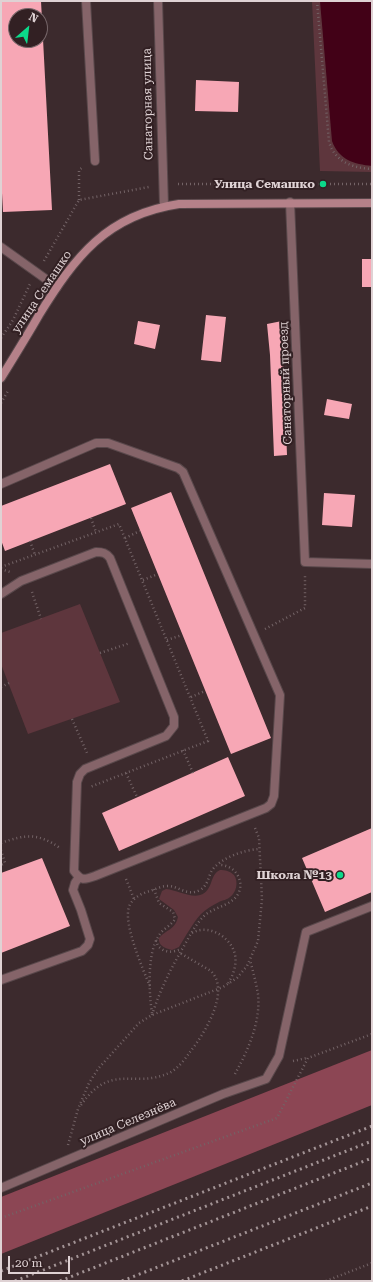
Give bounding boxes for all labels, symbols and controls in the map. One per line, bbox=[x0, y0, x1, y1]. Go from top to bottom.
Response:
north arrow bbox=[8, 8, 48, 48]
text: N bbox=[27, 10, 40, 26]
street label: Санаторная улица bbox=[140, 48, 156, 160]
place label: Улица Семашко bbox=[214, 177, 315, 191]
marker: Улица Семашко bbox=[318, 179, 328, 189]
street label: улица Семашко bbox=[9, 248, 75, 336]
street label: Санаторный проезд bbox=[277, 321, 295, 445]
place label: Школа №13 bbox=[256, 868, 332, 882]
marker: Школа №13 bbox=[335, 870, 345, 880]
street label: улица Селезнёва bbox=[78, 1095, 178, 1149]
scale bar bbox=[10, 1248, 72, 1274]
text: 20 m bbox=[15, 1256, 42, 1270]

